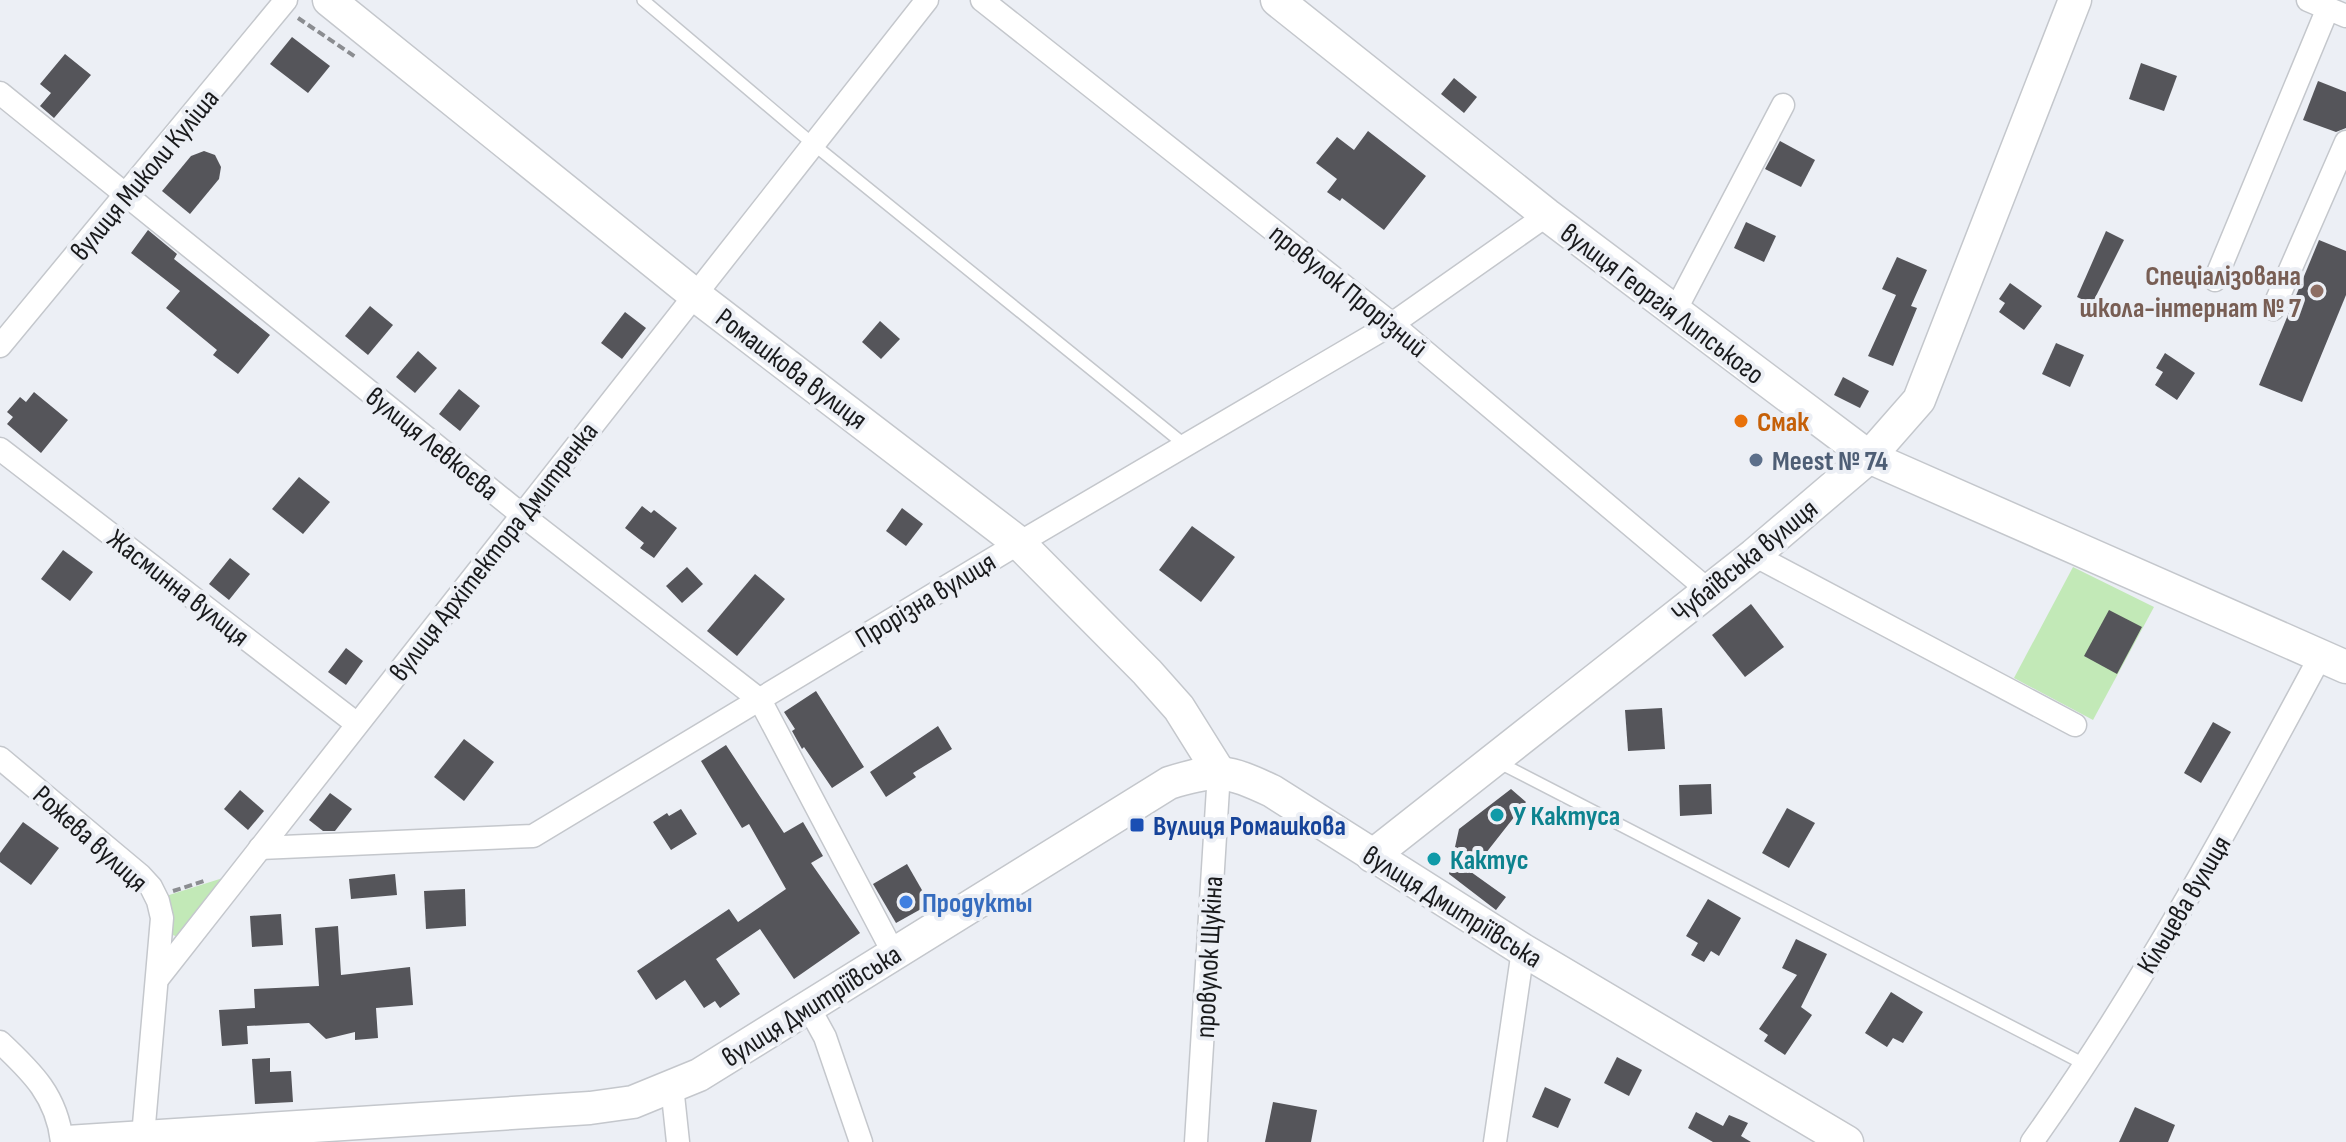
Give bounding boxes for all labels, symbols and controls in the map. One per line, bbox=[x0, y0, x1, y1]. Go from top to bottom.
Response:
street label: вулиця Миколи Куліша bbox=[64, 83, 226, 267]
street label: провулок Прорізний bbox=[1263, 217, 1434, 365]
street label: вулиця Георгія Липського bbox=[1554, 217, 1770, 392]
place label: Спеціалізована школа-інтернат № 7 bbox=[2080, 260, 2302, 325]
marker: Спеціалізована школа-інтернат № 7 bbox=[2308, 282, 2326, 300]
street label: Ромашкова вулиця bbox=[709, 302, 873, 437]
street label: вулиця Левкоєва bbox=[359, 381, 505, 508]
place label: Смак bbox=[1757, 406, 1809, 439]
marker: Смак bbox=[1732, 412, 1750, 430]
street label: вулиця Архітектора Дмитренка bbox=[383, 416, 605, 688]
place label: Meest № 74 bbox=[1772, 445, 1888, 478]
marker: Meest № 74 bbox=[1747, 451, 1765, 469]
street label: Чубаївська вулиця bbox=[1665, 492, 1825, 630]
street label: Жасминна вулиця bbox=[101, 523, 256, 654]
street label: Прорізна вулиця bbox=[850, 546, 1002, 655]
street label: Рожева вулиця bbox=[26, 779, 154, 899]
place label: У Кактуса bbox=[1513, 800, 1620, 833]
marker: У Кактуса bbox=[1488, 806, 1506, 824]
place label: Вулиця Ромашкова bbox=[1153, 810, 1346, 843]
marker: Вулиця Ромашкова bbox=[1128, 816, 1146, 834]
street label: Кільцева вулиця bbox=[2130, 830, 2238, 980]
street label: вулиця Дмитріївська bbox=[1357, 839, 1548, 976]
place label: Кактус bbox=[1450, 844, 1529, 877]
marker: Кактус bbox=[1425, 850, 1443, 868]
street label: провулок Щукіна bbox=[1189, 875, 1230, 1039]
place label: Продукты bbox=[922, 887, 1033, 920]
marker: Продукты bbox=[897, 893, 915, 911]
street label: вулиця Дмитріївська bbox=[716, 938, 907, 1075]

